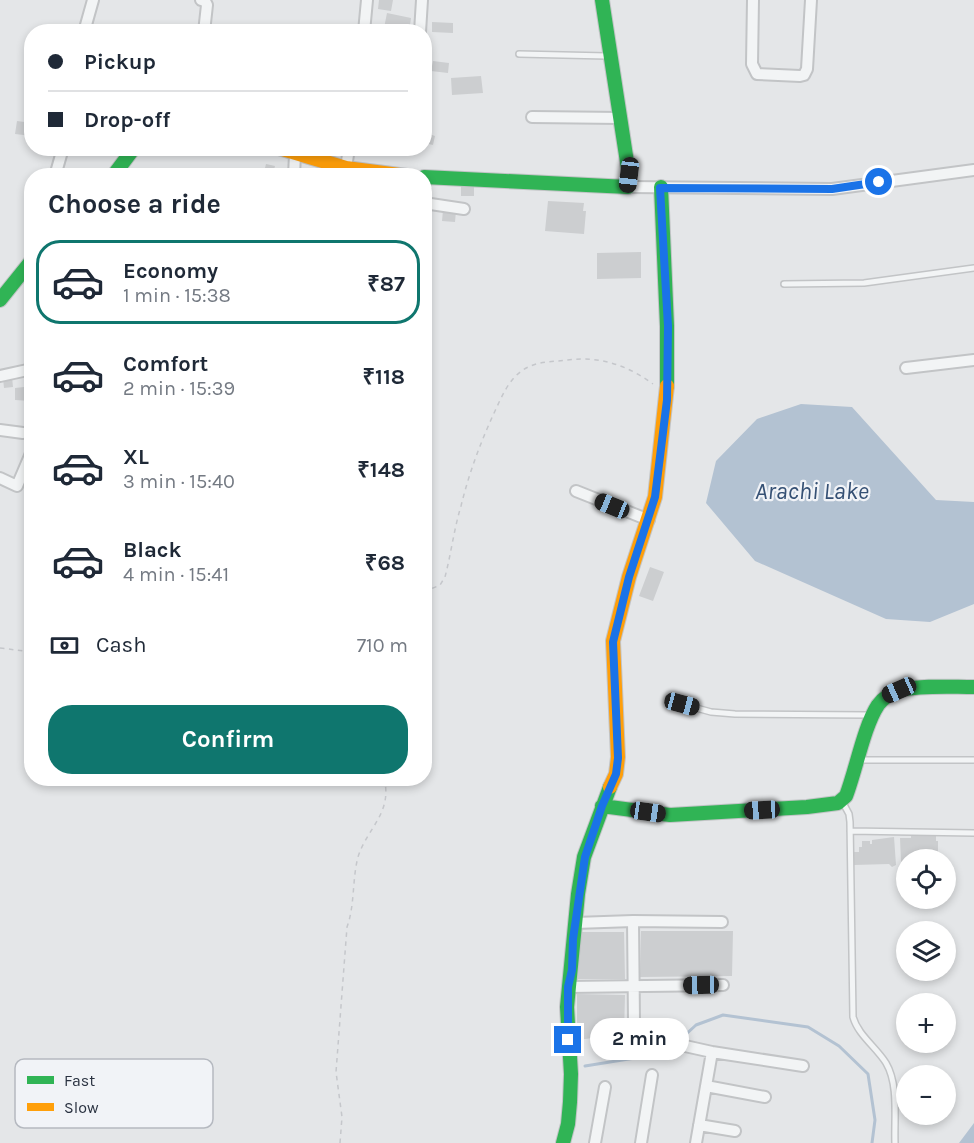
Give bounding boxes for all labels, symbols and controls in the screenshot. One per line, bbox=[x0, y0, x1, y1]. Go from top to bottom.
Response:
text: Pickup bbox=[84, 49, 156, 75]
text: Drop-off bbox=[84, 107, 170, 133]
car bbox=[618, 156, 640, 194]
route start bbox=[865, 168, 892, 195]
text: Choose a ride bbox=[48, 188, 221, 220]
icon: car bbox=[51, 255, 105, 309]
text: Economy bbox=[123, 258, 218, 284]
text: ₹87 bbox=[367, 271, 405, 297]
text: 1 min · 15:38 bbox=[123, 284, 231, 307]
icon: car bbox=[51, 348, 105, 402]
text: Comfort bbox=[123, 351, 208, 377]
text: ₹118 bbox=[363, 364, 405, 390]
text: 2 min · 15:39 bbox=[123, 377, 235, 400]
icon: car bbox=[51, 441, 105, 495]
text: XL bbox=[123, 444, 149, 470]
text: ₹148 bbox=[357, 457, 405, 483]
text: 3 min · 15:40 bbox=[123, 470, 235, 493]
water label: Arachi Lake bbox=[755, 477, 869, 505]
car bbox=[592, 491, 632, 521]
icon: car bbox=[51, 534, 105, 588]
text: Black bbox=[123, 537, 182, 563]
text: ₹68 bbox=[365, 550, 405, 576]
text: 4 min · 15:41 bbox=[123, 563, 229, 586]
icon: cash bbox=[48, 629, 81, 662]
text: Cash bbox=[96, 632, 146, 658]
text: 710 m bbox=[357, 634, 408, 657]
car bbox=[879, 674, 919, 706]
car bbox=[662, 691, 702, 717]
button: Confirm bbox=[48, 705, 408, 774]
car bbox=[744, 800, 780, 820]
car bbox=[629, 801, 667, 823]
map controls bbox=[896, 849, 956, 1125]
button: locate bbox=[896, 849, 956, 909]
button: layers bbox=[896, 921, 956, 981]
car bbox=[683, 976, 719, 994]
button: + bbox=[896, 993, 956, 1053]
callout: 2 min bbox=[589, 1019, 688, 1061]
route end bbox=[554, 1026, 581, 1053]
text: 2 min bbox=[612, 1027, 667, 1050]
legend bbox=[15, 1059, 213, 1128]
button: − bbox=[896, 1065, 956, 1125]
text: Fast bbox=[64, 1071, 95, 1090]
text: Slow bbox=[64, 1098, 99, 1117]

